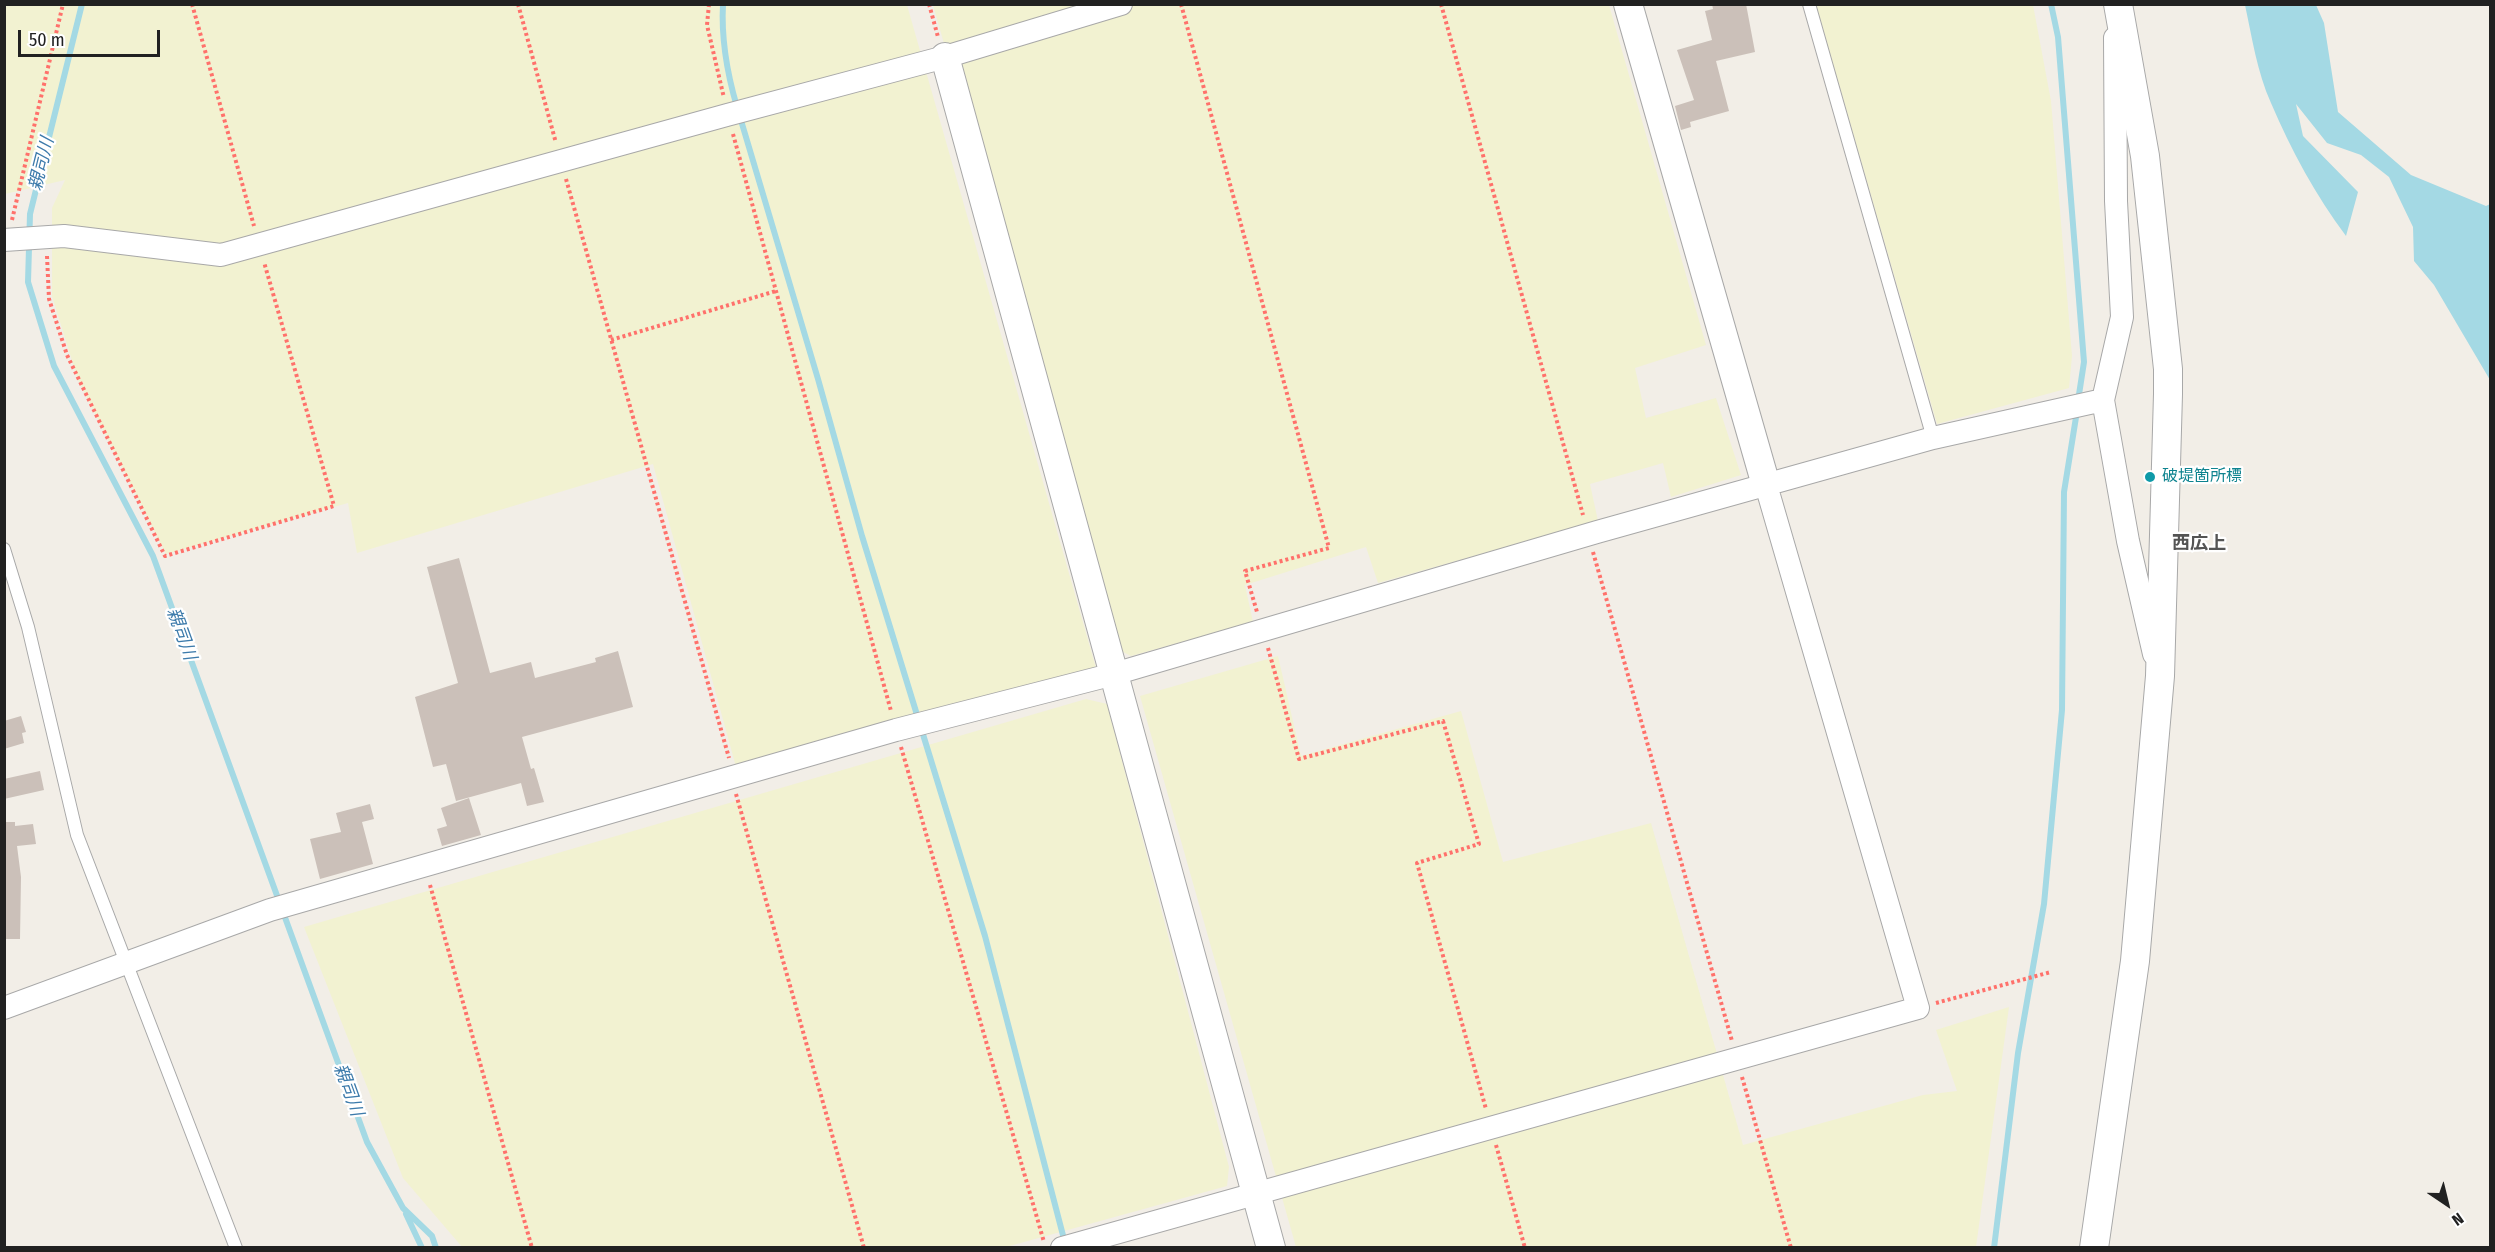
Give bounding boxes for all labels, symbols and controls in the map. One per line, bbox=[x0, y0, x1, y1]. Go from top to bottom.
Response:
scale bar bbox=[21, 18, 164, 56]
text: 50 m bbox=[29, 29, 65, 51]
water label: 親司川 bbox=[25, 135, 59, 193]
place label: 破堤箇所標 bbox=[2162, 467, 2242, 487]
marker: 破堤箇所標 bbox=[2143, 470, 2157, 484]
district label: 西広上 bbox=[2172, 533, 2226, 555]
water label: 親司川 bbox=[162, 605, 200, 663]
water label: 親司川 bbox=[329, 1061, 367, 1119]
north arrow bbox=[2417, 1174, 2477, 1234]
text: N bbox=[2448, 1209, 2467, 1230]

